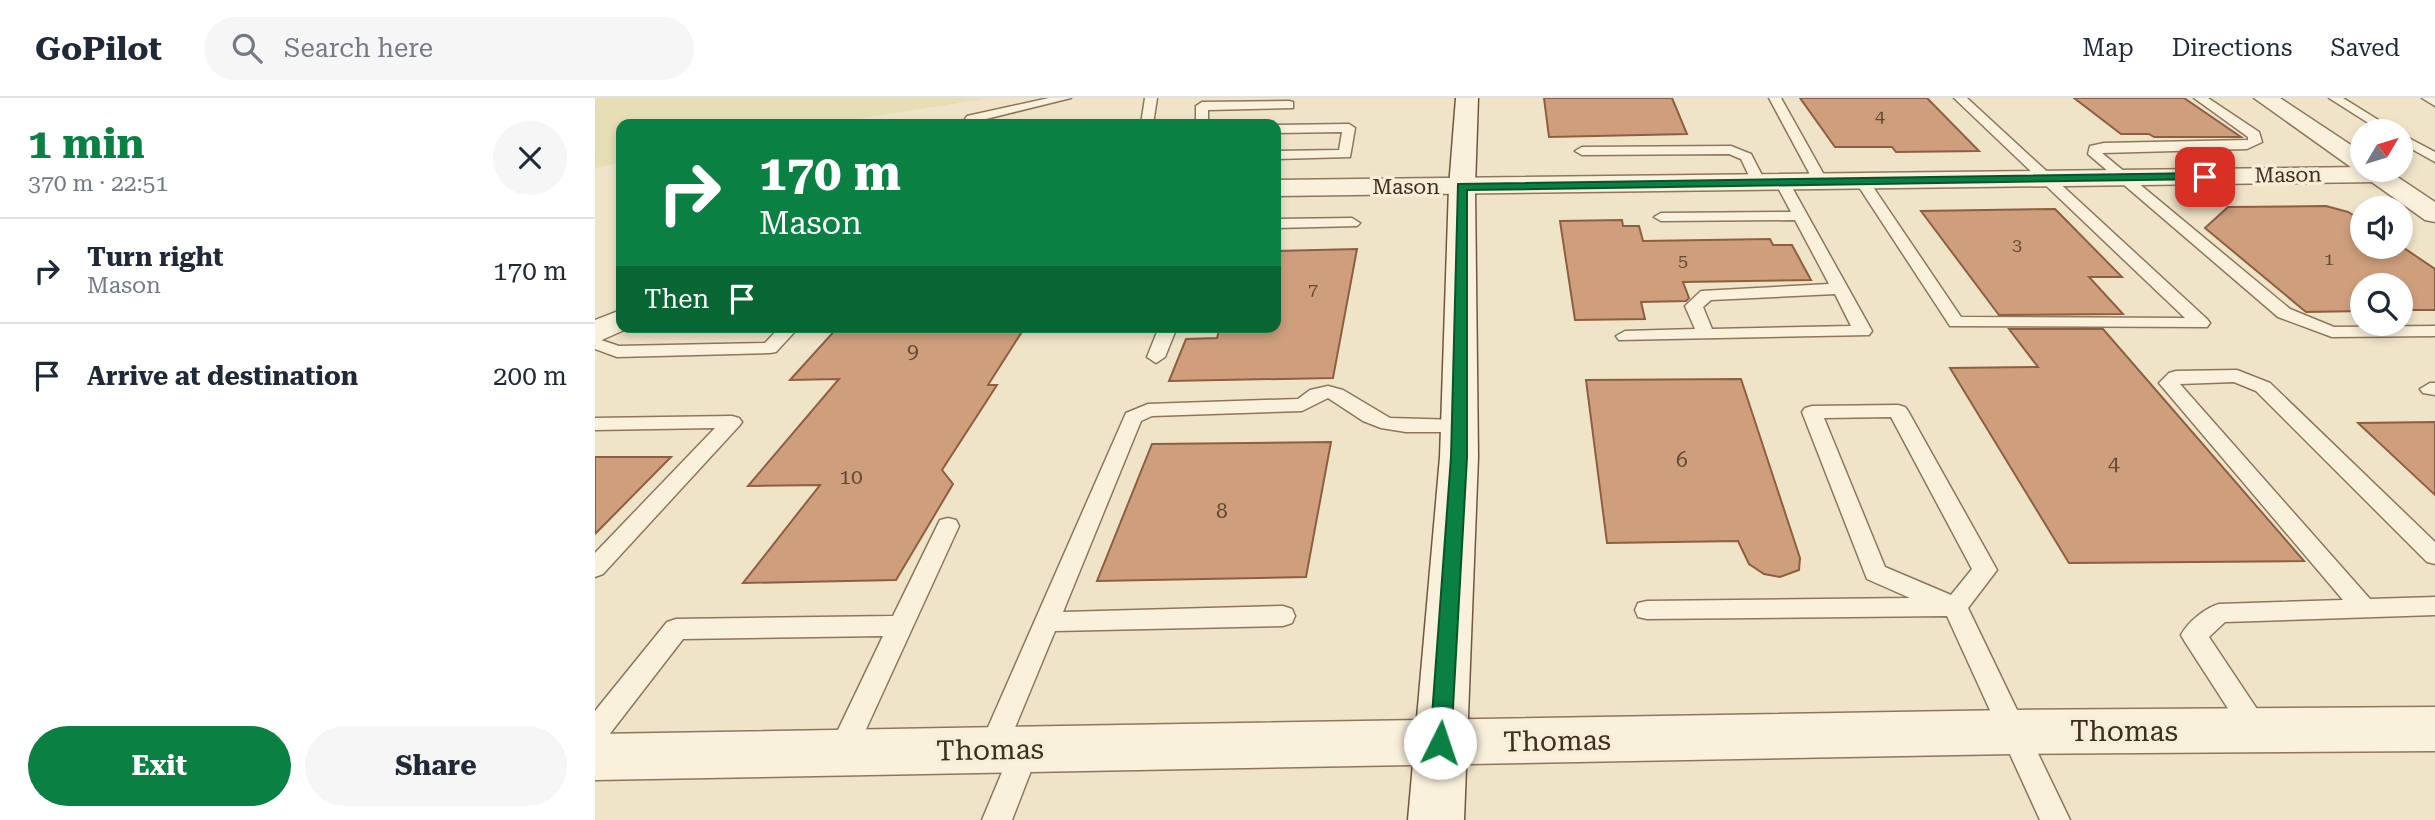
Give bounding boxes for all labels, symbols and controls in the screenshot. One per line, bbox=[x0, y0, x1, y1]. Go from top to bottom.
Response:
search box bbox=[204, 17, 694, 80]
text: GoPilot bbox=[35, 29, 162, 68]
icon: search bbox=[228, 29, 266, 67]
text: Search here bbox=[284, 33, 433, 63]
text: Map bbox=[2082, 34, 2134, 62]
text: Directions bbox=[2172, 34, 2292, 62]
text: Saved bbox=[2330, 34, 2400, 62]
house number: 4 bbox=[1875, 105, 1885, 126]
text: 1 min bbox=[28, 119, 145, 168]
north arrow bbox=[2350, 119, 2413, 182]
map controls bbox=[2350, 119, 2413, 336]
button: close bbox=[493, 121, 567, 195]
text: 170 m bbox=[759, 145, 901, 202]
icon: right bbox=[644, 147, 735, 238]
pin bbox=[2175, 147, 2235, 207]
icon: arrive bbox=[2186, 158, 2224, 196]
street label: Mason bbox=[2254, 162, 2322, 188]
text: 370 m · 22:51 bbox=[28, 170, 168, 197]
street label: Mason bbox=[1372, 175, 1440, 199]
button: sound bbox=[2350, 196, 2413, 259]
text: Mason bbox=[759, 204, 862, 242]
house number: 3 bbox=[2012, 234, 2022, 255]
text: Turn right bbox=[87, 242, 223, 272]
house number: 1 bbox=[2324, 248, 2334, 269]
house number: 5 bbox=[1678, 250, 1688, 271]
icon: right bbox=[28, 252, 66, 290]
text: 170 m bbox=[493, 256, 567, 286]
text: Mason bbox=[87, 272, 161, 299]
button: search bbox=[2350, 273, 2413, 336]
house number: 7 bbox=[1308, 279, 1318, 300]
icon: arrive bbox=[723, 280, 761, 318]
text: Then bbox=[644, 284, 709, 314]
house number: 9 bbox=[907, 339, 919, 363]
icon: arrive bbox=[28, 357, 66, 395]
text: Arrive at destination bbox=[87, 361, 358, 391]
text: 200 m bbox=[493, 361, 567, 391]
house number: 6 bbox=[1676, 448, 1688, 472]
house number: 4 bbox=[2108, 452, 2120, 476]
house number: 10 bbox=[839, 465, 863, 489]
house number: 8 bbox=[1216, 499, 1228, 523]
position arrow bbox=[1403, 706, 1477, 780]
street label: Thomas bbox=[2070, 715, 2178, 748]
street label: Thomas bbox=[1503, 724, 1611, 758]
button: Exit bbox=[28, 726, 291, 806]
button: Share bbox=[305, 726, 567, 806]
street label: Thomas bbox=[936, 733, 1044, 767]

